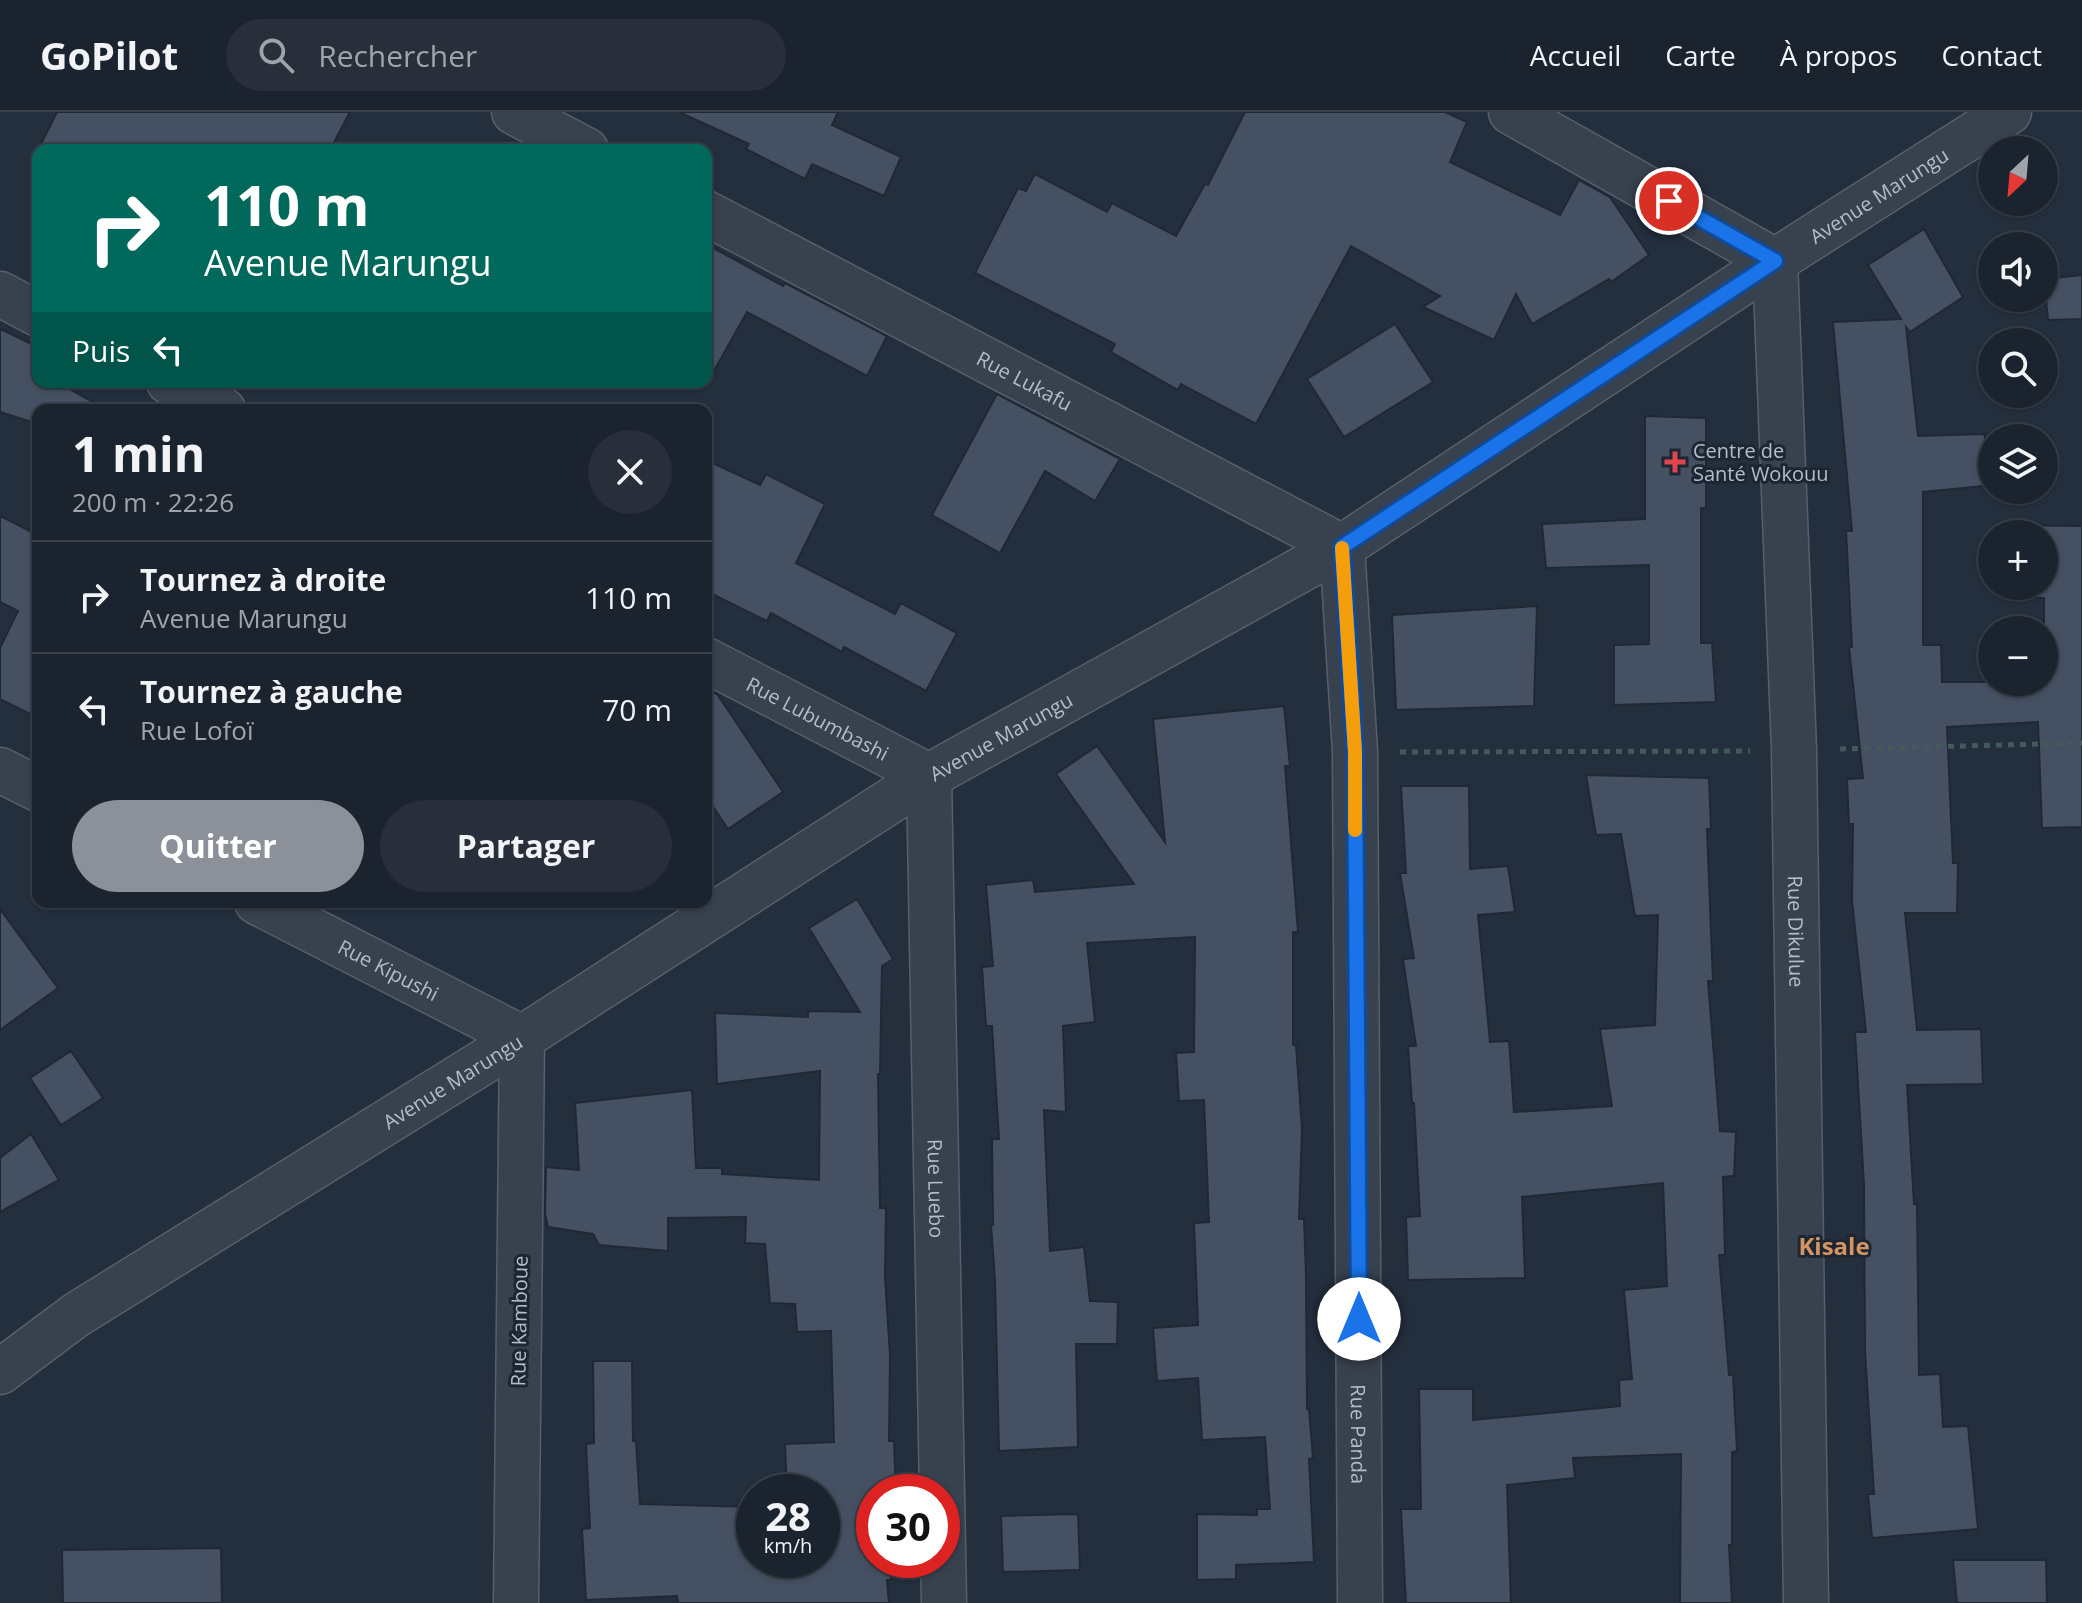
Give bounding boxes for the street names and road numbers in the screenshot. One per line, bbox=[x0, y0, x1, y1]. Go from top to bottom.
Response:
street label: Avenue Marungu bbox=[1804, 141, 1953, 249]
street label: Rue Lukafu bbox=[972, 344, 1077, 417]
street label: Rue Lubumbashi bbox=[742, 670, 894, 766]
street label: Avenue Marungu bbox=[924, 686, 1077, 787]
street label: Rue Dikulue bbox=[1782, 875, 1811, 988]
street label: Rue Kipushi bbox=[334, 933, 444, 1007]
street label: Avenue Marungu bbox=[377, 1028, 527, 1135]
street label: Rue Luebo bbox=[922, 1139, 951, 1238]
street label: Rue Kamboue bbox=[504, 1255, 534, 1387]
street label: Rue Panda bbox=[1345, 1384, 1373, 1484]

